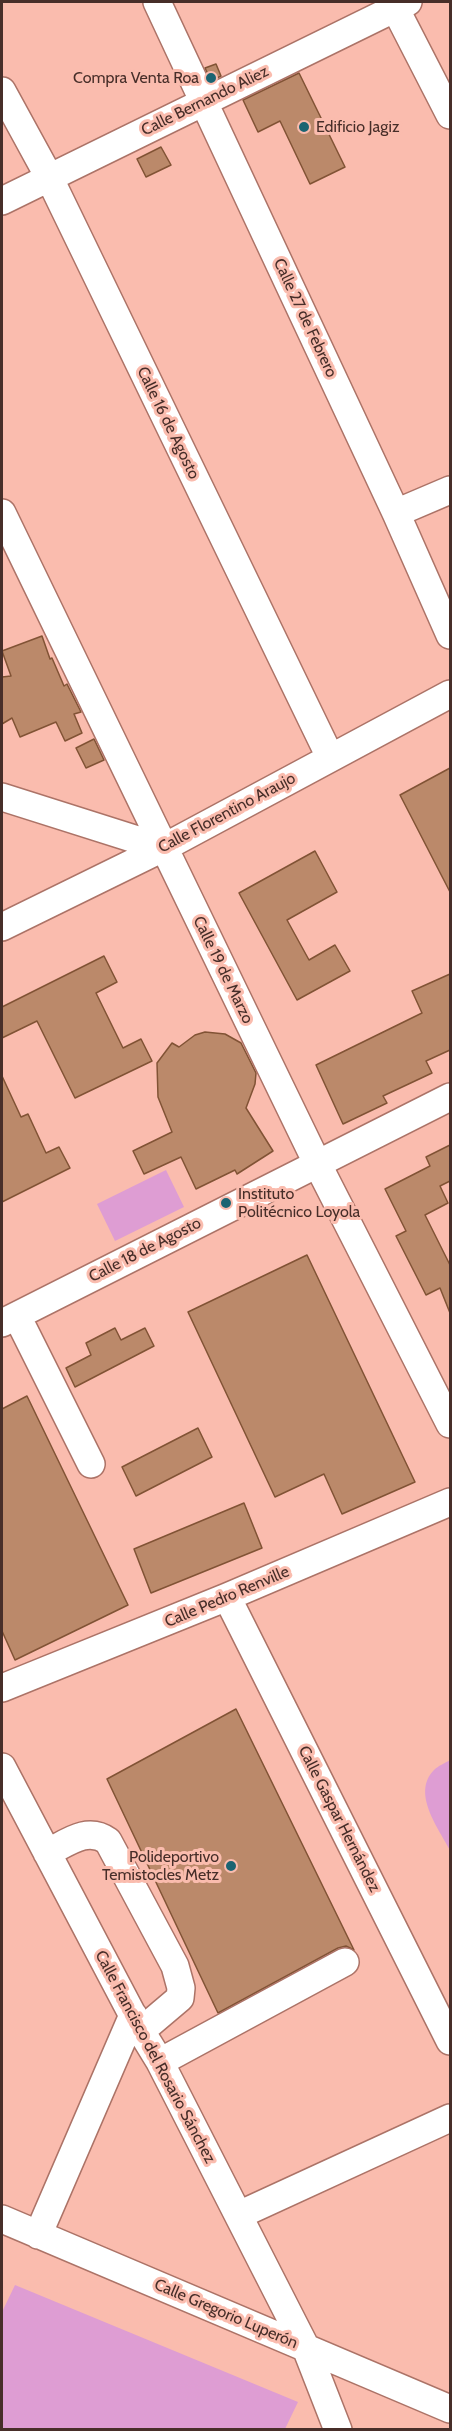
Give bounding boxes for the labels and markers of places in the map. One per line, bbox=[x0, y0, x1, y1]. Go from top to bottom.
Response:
place label: Compra Venta Roa bbox=[73, 68, 199, 88]
marker: Compra Venta Roa bbox=[204, 71, 218, 85]
place label: Edificio Jagiz bbox=[316, 117, 399, 137]
marker: Edificio Jagiz bbox=[297, 120, 311, 134]
place label: Instituto Politécnico Loyola bbox=[238, 1184, 360, 1222]
marker: Instituto Politécnico Loyola bbox=[219, 1196, 233, 1210]
place label: Polideportivo Temistocles Metz bbox=[102, 1847, 219, 1885]
marker: Polideportivo Temistocles Metz bbox=[224, 1859, 238, 1873]

